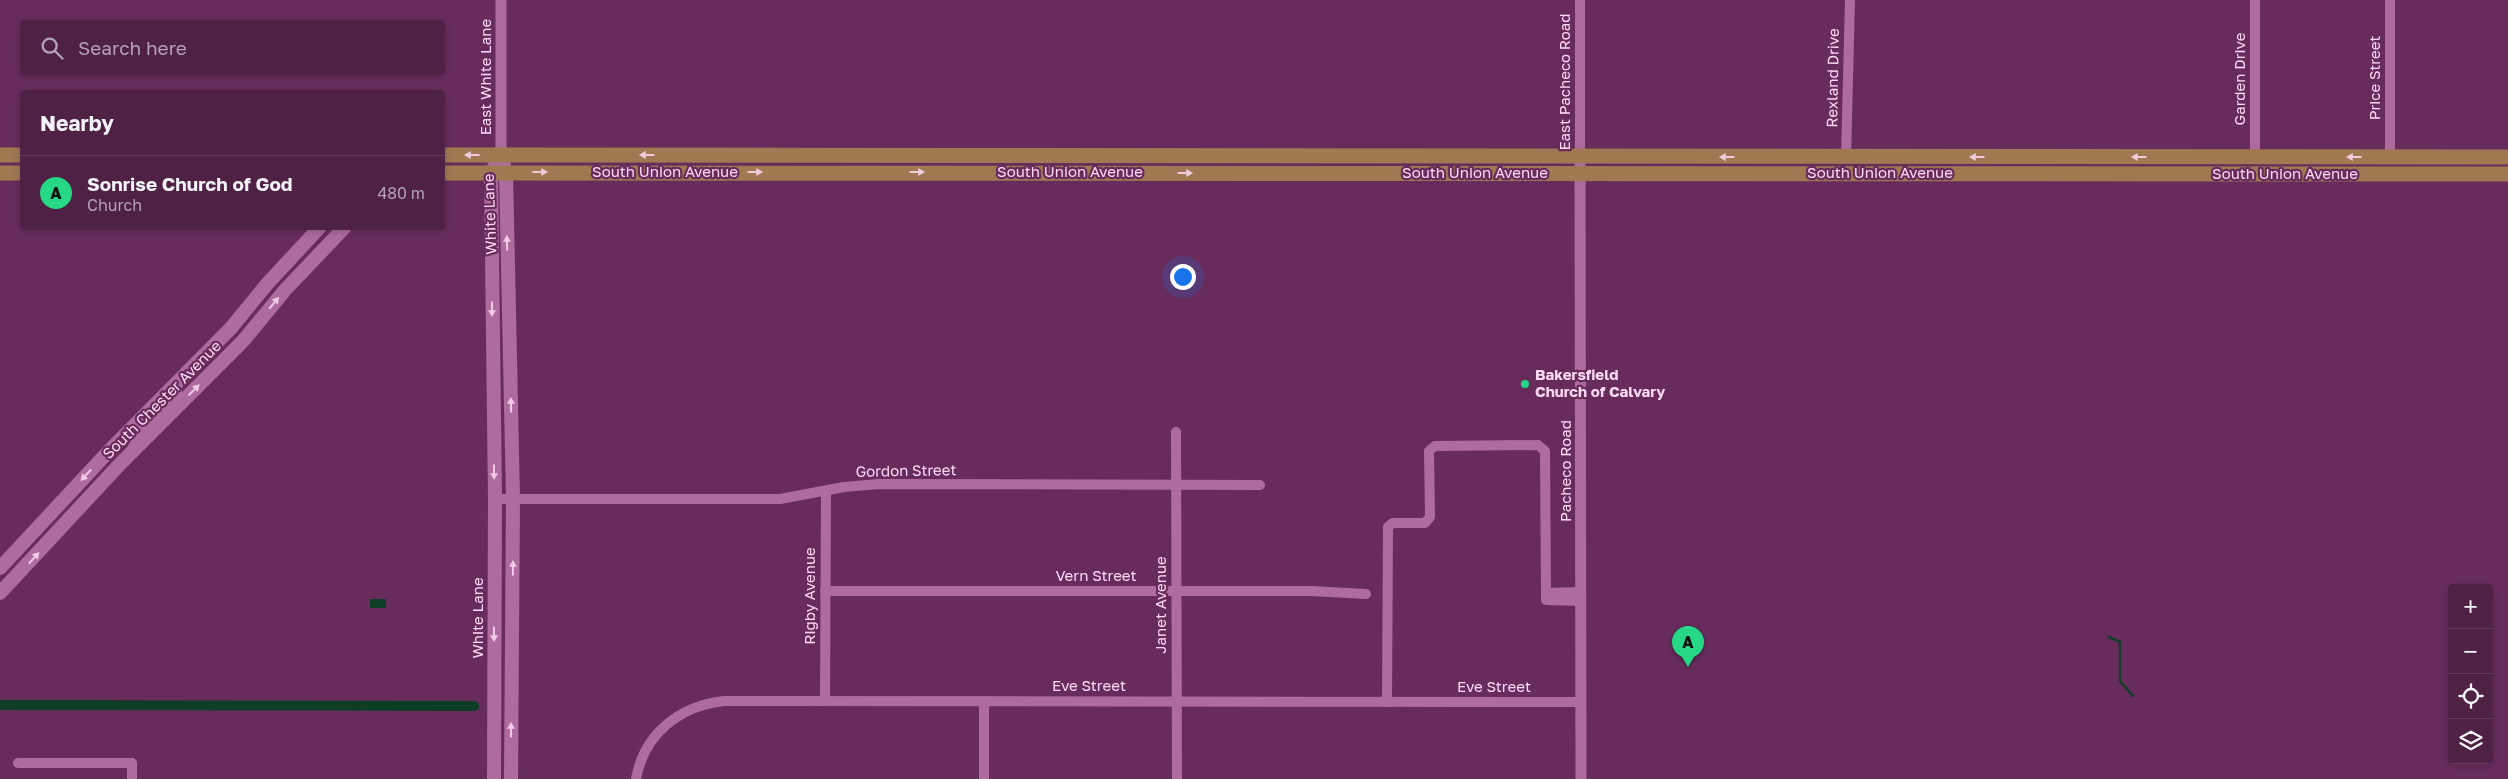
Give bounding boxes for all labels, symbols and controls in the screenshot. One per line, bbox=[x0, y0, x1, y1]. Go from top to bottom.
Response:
street label: East Pacheco Road bbox=[1555, 13, 1573, 151]
street label: East White Lane bbox=[476, 19, 494, 135]
search box bbox=[20, 20, 445, 75]
street label: Rexland Drive bbox=[1822, 28, 1842, 128]
street label: Garden Drive bbox=[2230, 32, 2248, 125]
icon: search bbox=[38, 34, 66, 62]
text: Search here bbox=[78, 36, 187, 59]
street label: Price Street bbox=[2365, 36, 2383, 120]
text: Nearby bbox=[40, 110, 114, 136]
one-way arrow bbox=[463, 151, 479, 159]
one-way arrow bbox=[639, 151, 655, 159]
one-way arrow bbox=[1719, 153, 1735, 161]
one-way arrow bbox=[1969, 153, 1985, 161]
one-way arrow bbox=[2131, 153, 2147, 161]
one-way arrow bbox=[2346, 153, 2362, 161]
street label: South Union Avenue bbox=[592, 162, 738, 180]
street label: South Union Avenue bbox=[997, 162, 1143, 180]
street label: South Union Avenue bbox=[1402, 163, 1548, 181]
street label: South Union Avenue bbox=[1807, 163, 1953, 181]
street label: South Union Avenue bbox=[2212, 164, 2358, 182]
one-way arrow bbox=[532, 168, 548, 176]
one-way arrow bbox=[747, 168, 763, 176]
one-way arrow bbox=[909, 168, 925, 176]
one-way arrow bbox=[1177, 169, 1193, 177]
text: Sonrise Church of God bbox=[87, 172, 292, 195]
street label: White Lane bbox=[479, 173, 499, 255]
text: A bbox=[50, 183, 62, 203]
text: 480 m bbox=[377, 183, 425, 203]
text: Church bbox=[87, 195, 142, 215]
one-way arrow bbox=[503, 235, 511, 251]
your location bbox=[1170, 264, 1196, 290]
one-way arrow bbox=[269, 297, 280, 310]
one-way arrow bbox=[489, 301, 497, 317]
street label: South Chester Avenue bbox=[98, 336, 224, 462]
place label: Bakersfield Church of Calvary bbox=[1535, 365, 1665, 400]
marker: Bakersfield Church of Calvary bbox=[1519, 378, 1531, 390]
one-way arrow bbox=[188, 384, 200, 396]
one-way arrow bbox=[507, 397, 515, 413]
street label: Pacheco Road bbox=[1556, 420, 1574, 522]
street label: Gordon Street bbox=[855, 460, 957, 480]
one-way arrow bbox=[490, 464, 498, 480]
one-way arrow bbox=[80, 469, 92, 481]
street label: Rigby Avenue bbox=[800, 547, 818, 645]
one-way arrow bbox=[28, 552, 40, 564]
street label: Janet Avenue bbox=[1151, 556, 1169, 654]
one-way arrow bbox=[509, 560, 517, 576]
street label: Vern Street bbox=[1055, 566, 1137, 584]
street label: White Lane bbox=[468, 577, 486, 659]
map controls bbox=[2448, 584, 2493, 764]
button: + bbox=[2448, 584, 2493, 629]
one-way arrow bbox=[490, 626, 498, 642]
pin: A bbox=[1672, 626, 1704, 667]
button: − bbox=[2448, 629, 2493, 674]
button: locate bbox=[2448, 674, 2493, 719]
street label: Eve Street bbox=[1052, 676, 1126, 694]
street label: Eve Street bbox=[1457, 677, 1531, 695]
button: layers bbox=[2448, 719, 2493, 764]
one-way arrow bbox=[507, 722, 515, 738]

